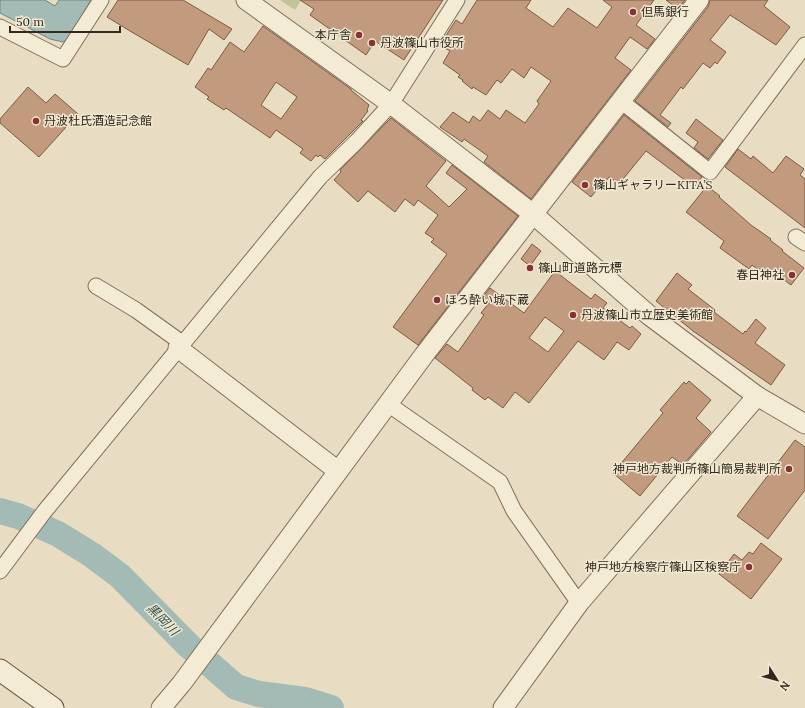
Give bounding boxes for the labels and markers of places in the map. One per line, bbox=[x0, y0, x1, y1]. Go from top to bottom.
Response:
place label: 但馬銀行 bbox=[641, 4, 689, 19]
marker: 但馬銀行 bbox=[628, 7, 638, 17]
place label: 本庁舎 bbox=[315, 27, 351, 42]
marker: 本庁舎 bbox=[354, 30, 364, 40]
place label: 丹波篠山市役所 bbox=[380, 35, 464, 50]
marker: 丹波篠山市役所 bbox=[367, 38, 377, 48]
place label: 丹波杜氏酒造記念館 bbox=[44, 113, 152, 128]
marker: 丹波杜氏酒造記念館 bbox=[31, 116, 41, 126]
place label: 篠山ギャラリーKITA’S bbox=[593, 177, 713, 192]
marker: 篠山ギャラリーKITA’S bbox=[580, 180, 590, 190]
place label: 篠山町道路元標 bbox=[538, 260, 622, 275]
marker: 篠山町道路元標 bbox=[525, 263, 535, 273]
place label: 春日神社 bbox=[736, 267, 784, 282]
marker: 春日神社 bbox=[787, 270, 797, 280]
place label: ほろ酔い城下蔵 bbox=[445, 292, 529, 307]
marker: ほろ酔い城下蔵 bbox=[432, 295, 442, 305]
place label: 丹波篠山市立歴史美術館 bbox=[581, 307, 713, 322]
marker: 丹波篠山市立歴史美術館 bbox=[568, 310, 578, 320]
place label: 神戸地方裁判所篠山簡易裁判所 bbox=[613, 461, 781, 476]
marker: 神戸地方裁判所篠山簡易裁判所 bbox=[784, 464, 794, 474]
place label: 神戸地方検察庁篠山区検察庁 bbox=[585, 559, 741, 574]
marker: 神戸地方検察庁篠山区検察庁 bbox=[744, 562, 754, 572]

